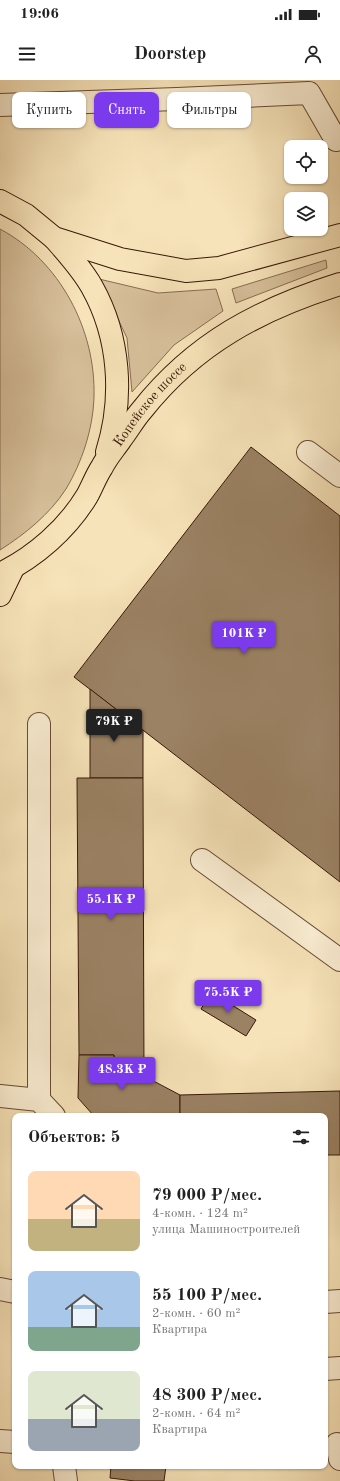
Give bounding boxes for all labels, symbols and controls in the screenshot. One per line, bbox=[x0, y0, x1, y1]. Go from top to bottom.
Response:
text: 19:06 bbox=[20, 7, 59, 22]
icon: menu bbox=[16, 43, 38, 65]
icon: person bbox=[302, 43, 324, 65]
text: Doorstep bbox=[134, 45, 206, 63]
chip: Купить bbox=[12, 92, 86, 128]
chip: Снять bbox=[94, 92, 159, 128]
chip: Фильтры bbox=[167, 92, 251, 128]
map controls bbox=[284, 140, 328, 236]
button: locate bbox=[284, 140, 328, 184]
button: layers bbox=[284, 192, 328, 236]
street label: Копейское шоссе bbox=[111, 360, 189, 449]
pin: 101K ₽ bbox=[211, 621, 277, 655]
text: 101K ₽ bbox=[221, 627, 267, 640]
pin: 79K ₽ bbox=[86, 709, 142, 743]
text: 79K ₽ bbox=[95, 715, 133, 728]
pin: 55.1K ₽ bbox=[74, 887, 148, 921]
text: 55.1K ₽ bbox=[86, 893, 136, 906]
pin: 75.5K ₽ bbox=[191, 980, 265, 1014]
text: 75.5K ₽ bbox=[203, 986, 253, 999]
pin: 48.3K ₽ bbox=[85, 1057, 159, 1091]
text: 48.3K ₽ bbox=[97, 1063, 147, 1076]
icon: filters bbox=[290, 1126, 312, 1148]
text: Объектов: 5 bbox=[28, 1129, 120, 1146]
icon: home bbox=[60, 1187, 108, 1235]
text: 79 000 ₽/мес. bbox=[152, 1187, 262, 1204]
text: 4-комн. · 124 m² bbox=[152, 1207, 248, 1220]
text: улица Машиностроителей bbox=[152, 1223, 300, 1236]
icon: home bbox=[60, 1287, 108, 1335]
text: 55 100 ₽/мес. bbox=[152, 1287, 262, 1304]
text: 2-комн. · 60 m² bbox=[152, 1307, 240, 1320]
text: Квартира bbox=[152, 1323, 207, 1336]
icon: home bbox=[60, 1387, 108, 1435]
text: 48 300 ₽/мес. bbox=[152, 1387, 262, 1404]
text: 2-комн. · 64 m² bbox=[152, 1407, 240, 1420]
text: Квартира bbox=[152, 1423, 207, 1436]

